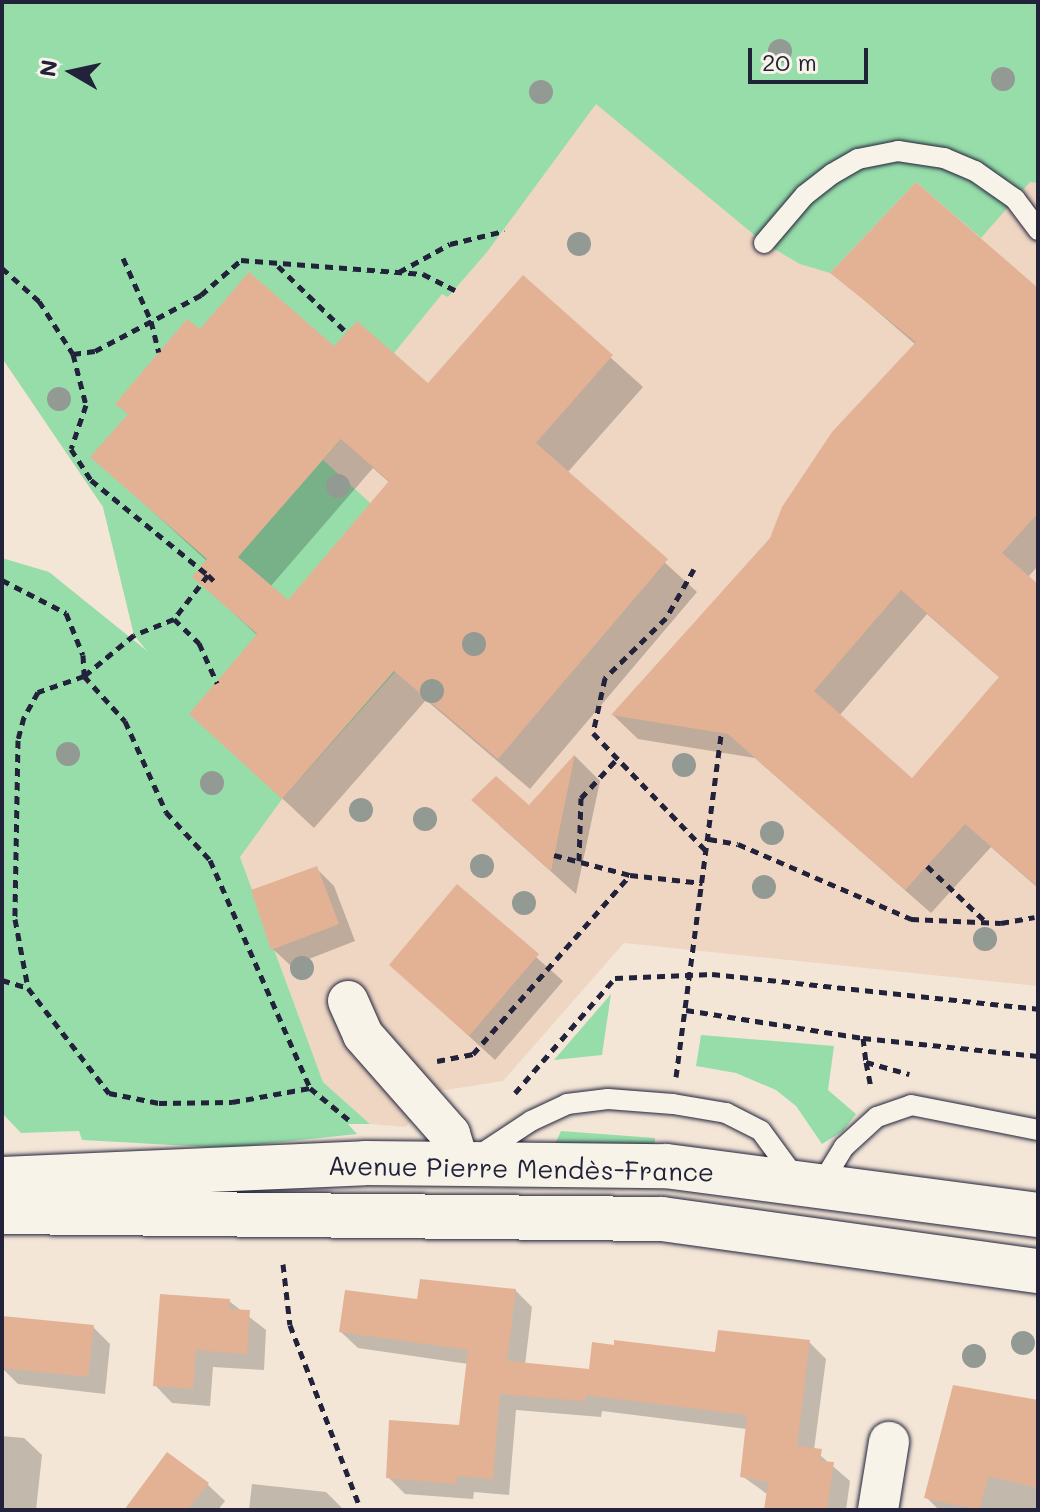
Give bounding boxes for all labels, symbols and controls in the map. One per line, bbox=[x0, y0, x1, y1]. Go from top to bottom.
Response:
north arrow bbox=[32, 32, 112, 112]
scale bar bbox=[752, 32, 872, 82]
text: 20 m bbox=[762, 46, 817, 77]
text: N bbox=[32, 58, 63, 79]
street label: Avenue Pierre Mendès-France bbox=[328, 1150, 714, 1188]

